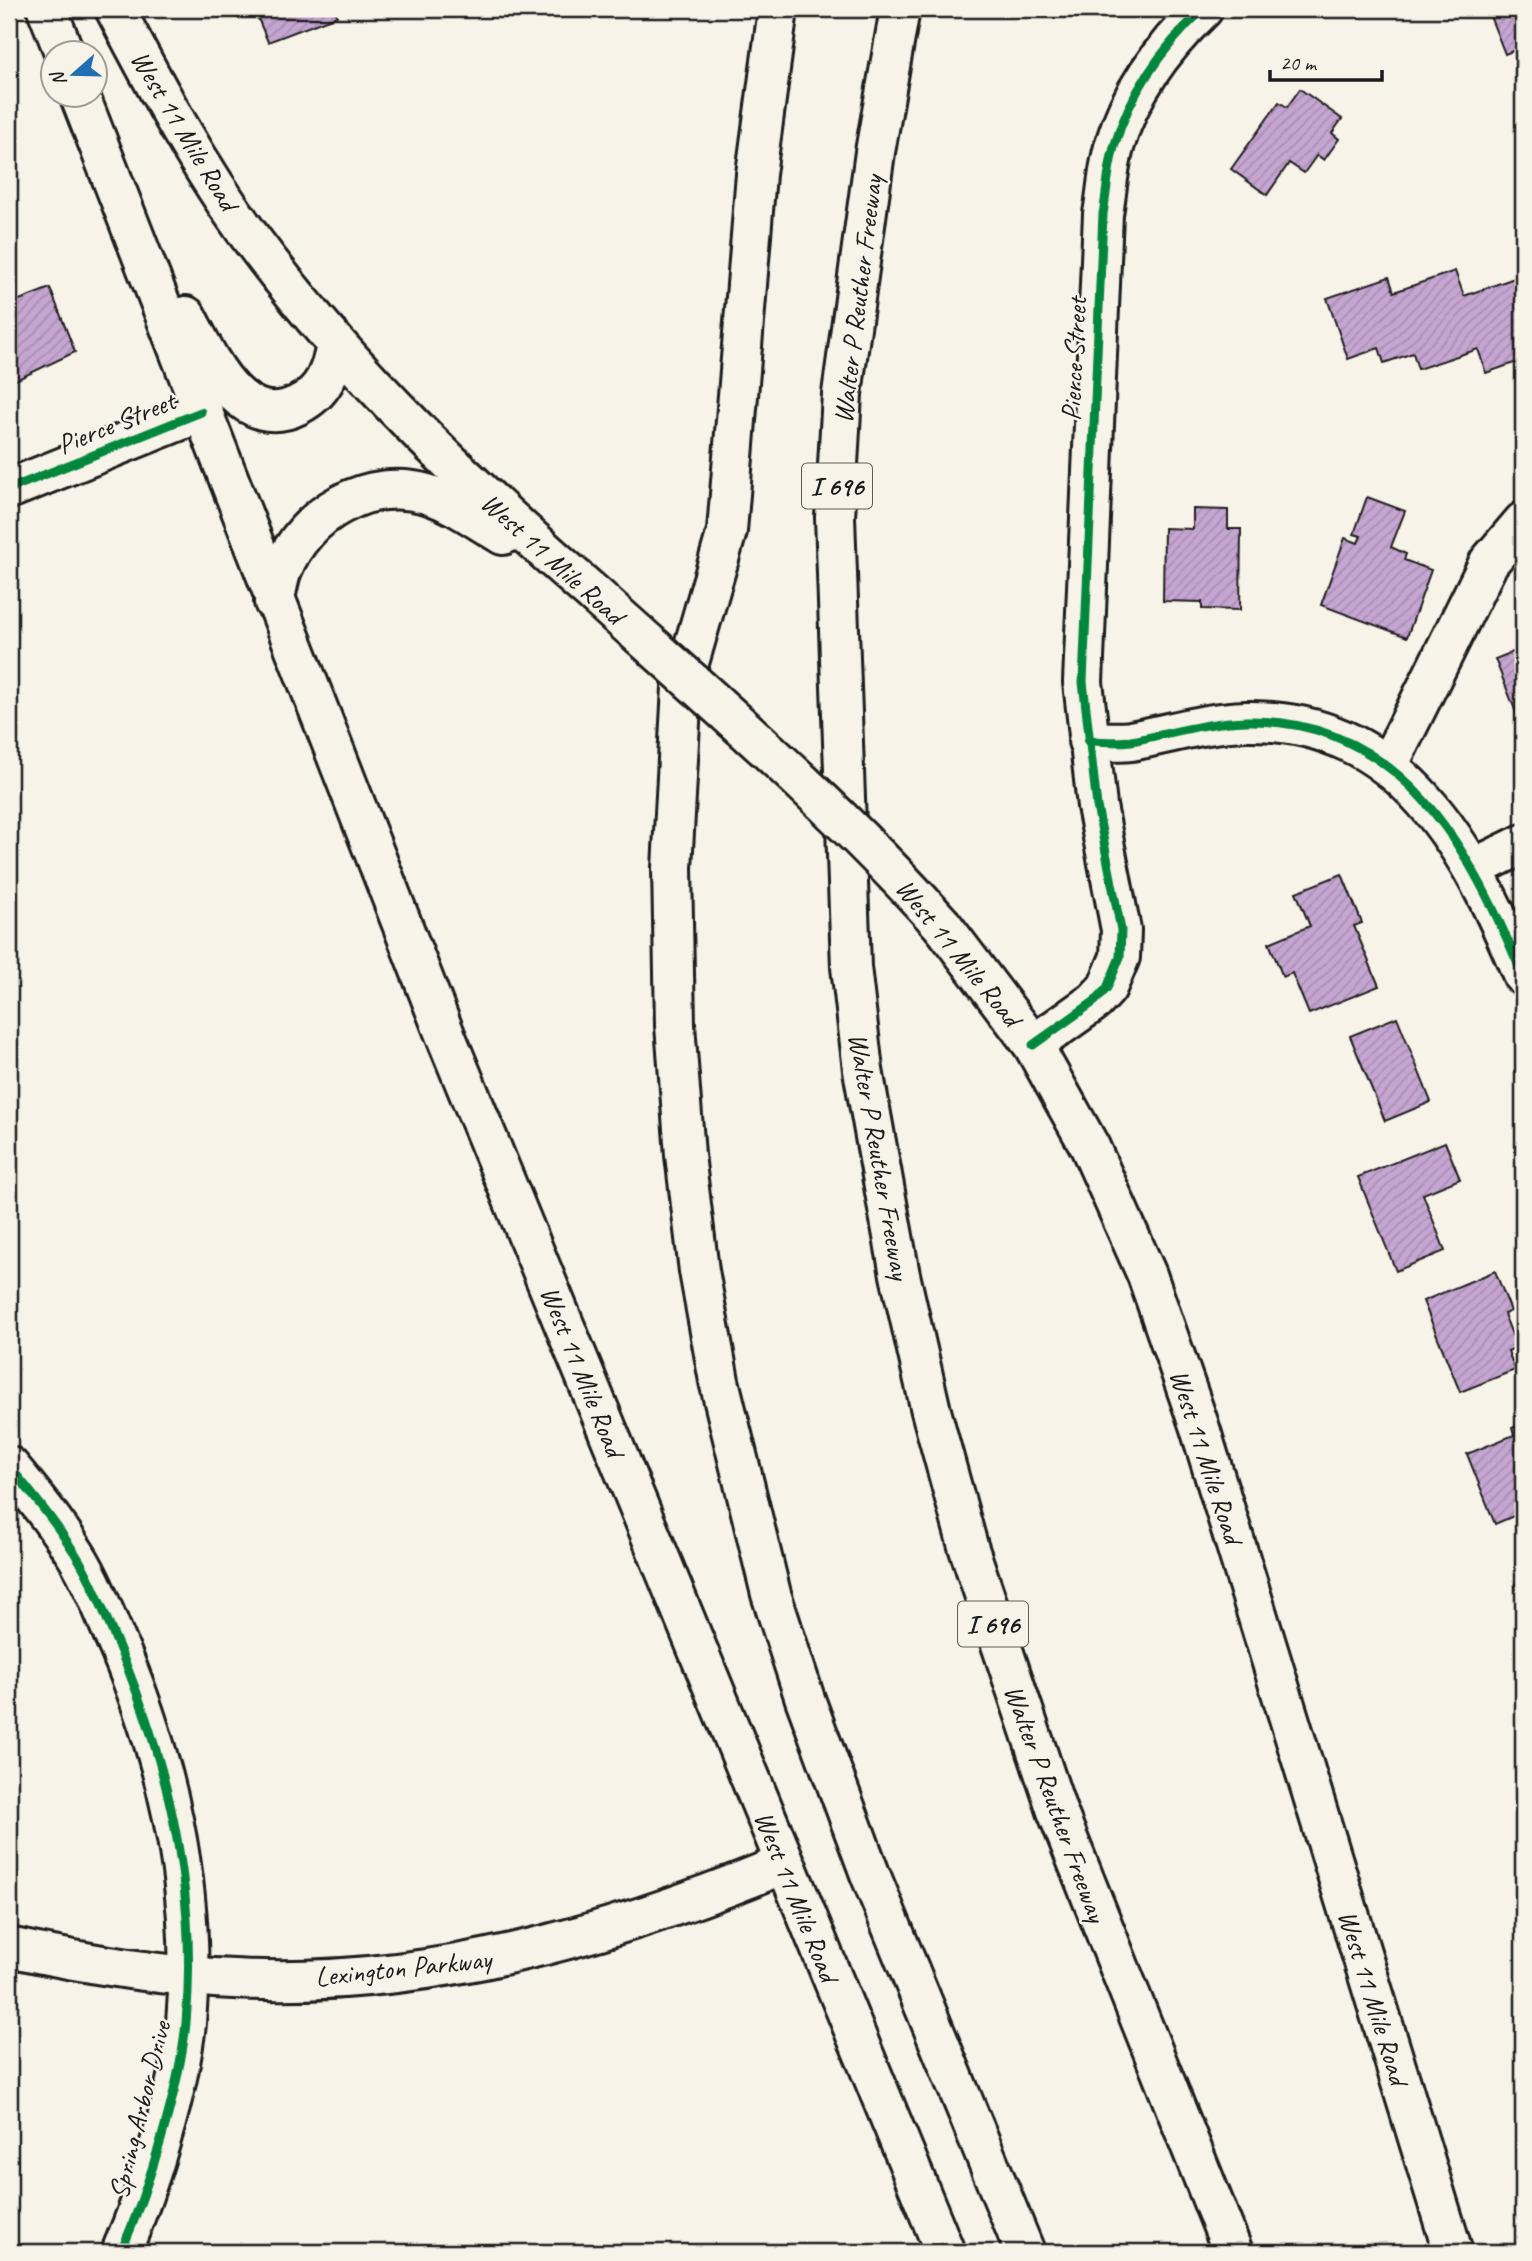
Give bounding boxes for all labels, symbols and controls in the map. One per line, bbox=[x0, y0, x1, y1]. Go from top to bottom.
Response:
north arrow bbox=[38, 38, 108, 108]
scale bar bbox=[1270, 38, 1382, 82]
street label: West 11 Mile Road bbox=[123, 44, 248, 220]
text: 20 m bbox=[1280, 50, 1318, 76]
text: N bbox=[45, 67, 72, 89]
street label: Walter P Reuther Freeway bbox=[825, 171, 890, 425]
street label: Pierce Street bbox=[1053, 294, 1094, 422]
street label: Pierce Street bbox=[52, 382, 183, 462]
road number: I 696 bbox=[802, 464, 872, 508]
street label: West 11 Mile Road bbox=[474, 485, 634, 634]
street label: West 11 Mile Road bbox=[888, 871, 1032, 1037]
street label: Walter P Reuther Freeway bbox=[841, 1030, 919, 1284]
street label: West 11 Mile Road bbox=[533, 1281, 634, 1465]
street label: West 11 Mile Road bbox=[1162, 1365, 1252, 1551]
road number: I 696 bbox=[958, 1602, 1028, 1646]
street label: Walter P Reuther Freeway bbox=[996, 1680, 1115, 1929]
street label: West 11 Mile Road bbox=[747, 1806, 848, 1990]
street label: West 11 Mile Road bbox=[1330, 1906, 1418, 2092]
street label: Lexington Parkway bbox=[313, 1941, 495, 1994]
street label: Spring Arbor Drive bbox=[101, 2016, 179, 2203]

